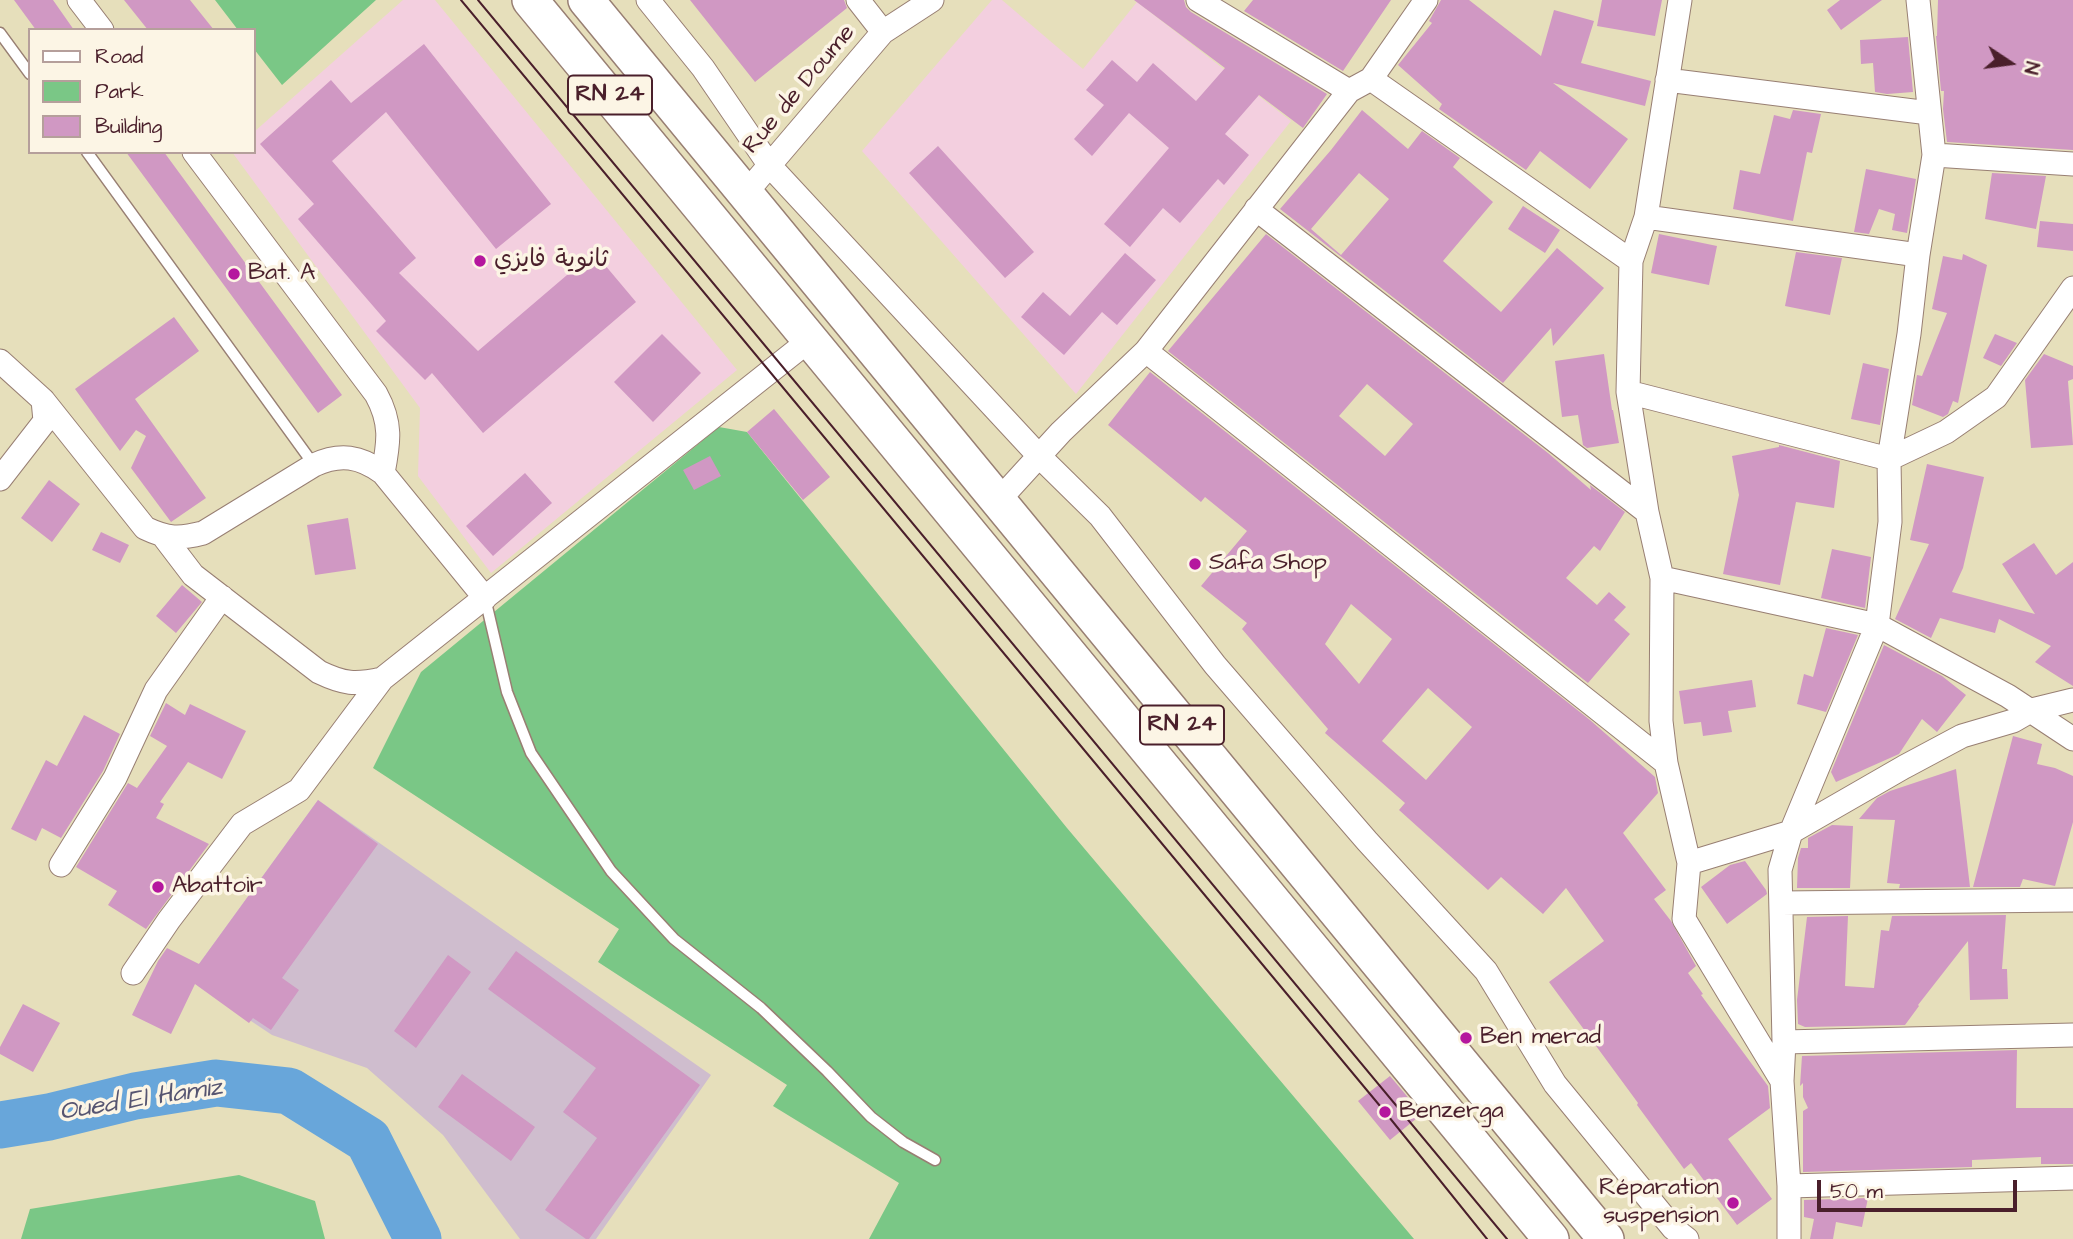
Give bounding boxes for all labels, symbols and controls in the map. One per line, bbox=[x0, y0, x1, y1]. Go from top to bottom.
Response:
street label: Rue de Doume bbox=[738, 20, 862, 160]
legend bbox=[28, 28, 256, 154]
north arrow bbox=[1975, 28, 2045, 98]
text: Road bbox=[95, 42, 143, 71]
text: N bbox=[2016, 59, 2045, 77]
road number: RN 24 bbox=[568, 76, 652, 114]
text: Park bbox=[95, 77, 144, 106]
text: Building bbox=[95, 112, 162, 141]
place label: ثانوية فايزي bbox=[494, 247, 608, 275]
marker: ثانوية فايزي bbox=[472, 253, 488, 269]
place label: Bat. A bbox=[248, 260, 315, 288]
marker: Bat. A bbox=[226, 266, 242, 282]
place label: Safa Shop bbox=[1209, 550, 1327, 578]
marker: Safa Shop bbox=[1187, 556, 1203, 572]
road number: RN 24 bbox=[1140, 706, 1224, 744]
place label: Abattoir bbox=[172, 873, 263, 901]
marker: Abattoir bbox=[150, 879, 166, 895]
place label: Ben merad bbox=[1480, 1024, 1601, 1052]
marker: Ben merad bbox=[1458, 1030, 1474, 1046]
water label: Oued El Hamiz bbox=[57, 1073, 225, 1129]
place label: Benzerga bbox=[1399, 1098, 1504, 1126]
marker: Benzerga bbox=[1377, 1104, 1393, 1120]
scale bar bbox=[1821, 1166, 2021, 1210]
place label: Réparation suspension bbox=[1599, 1175, 1719, 1231]
text: 50 m bbox=[1830, 1177, 1883, 1206]
marker: Réparation suspension bbox=[1725, 1195, 1741, 1211]

